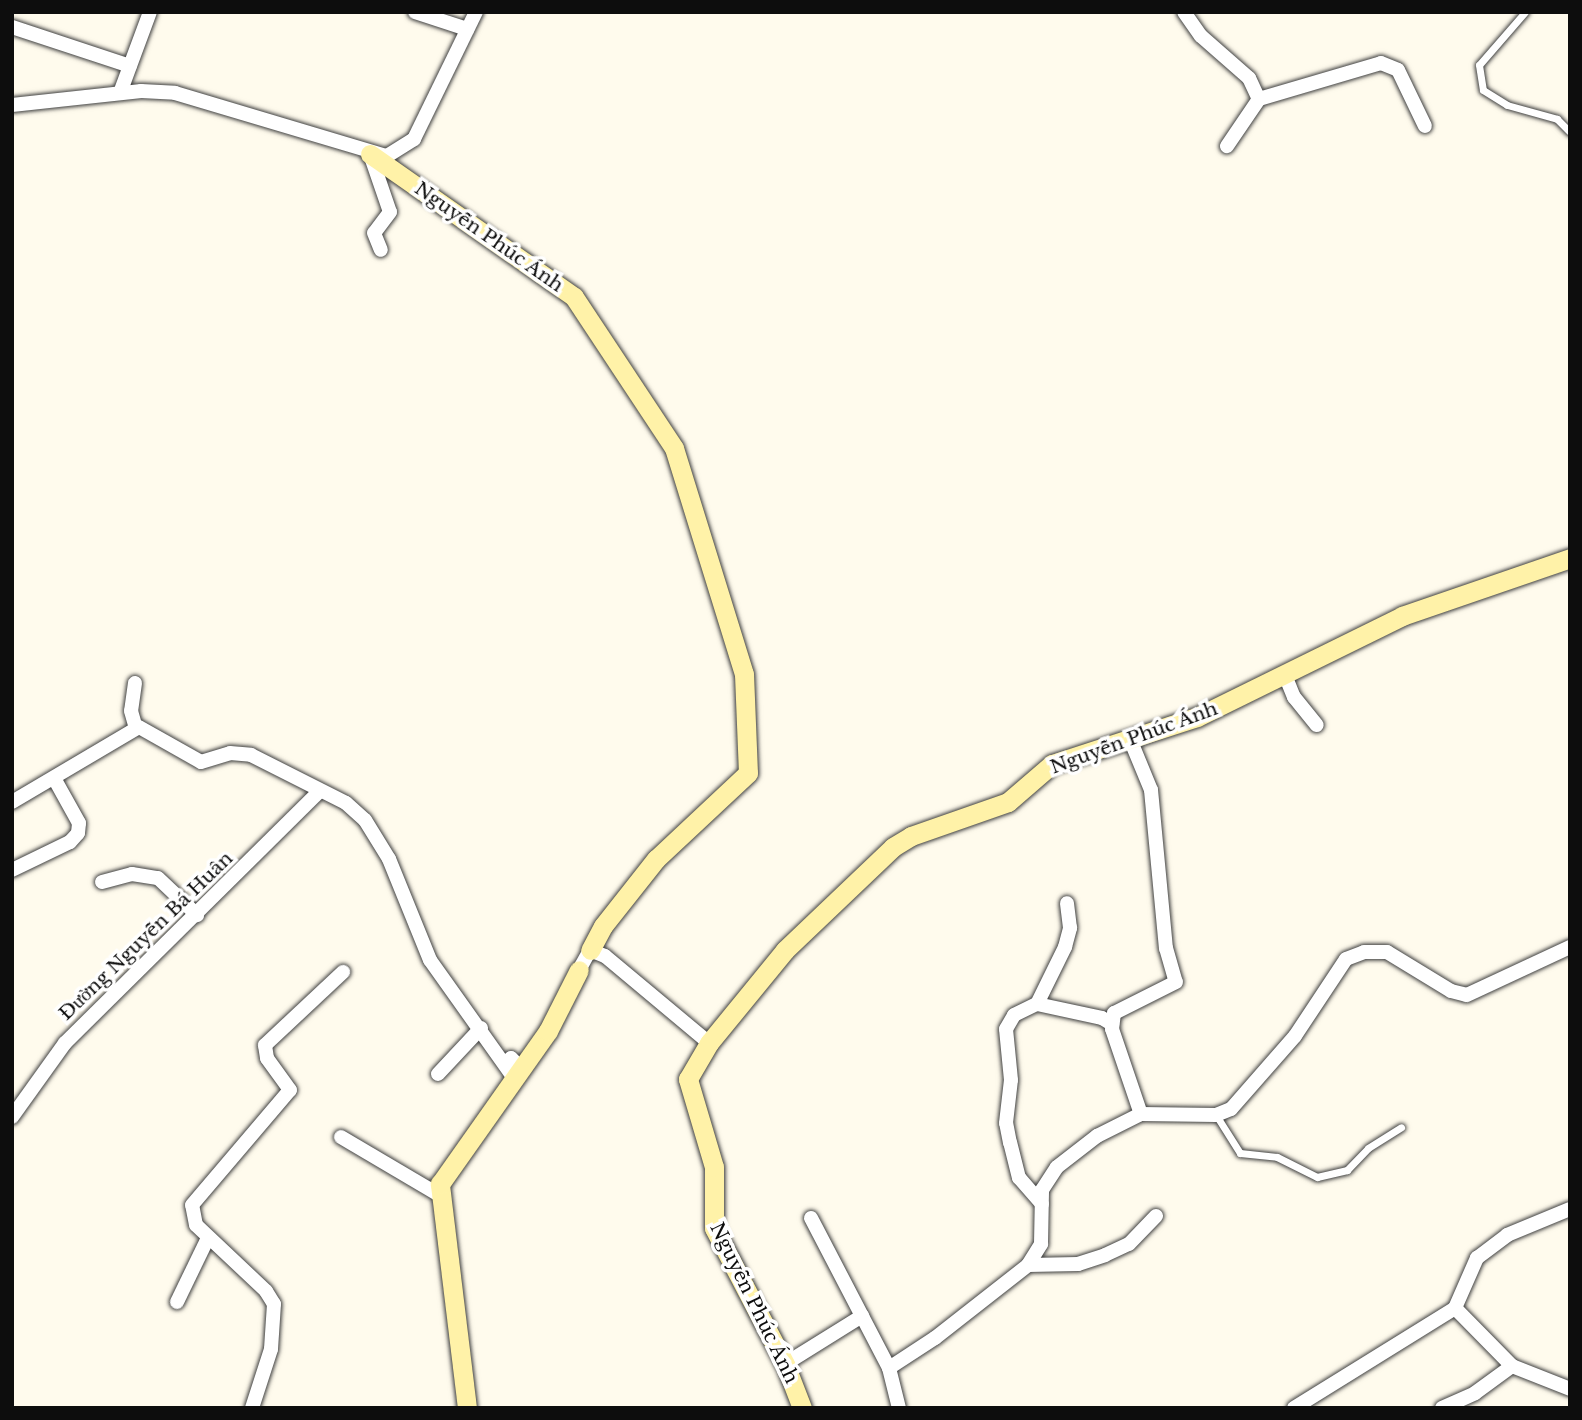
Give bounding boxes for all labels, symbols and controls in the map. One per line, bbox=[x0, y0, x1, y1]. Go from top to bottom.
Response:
street label: Nguyễn Phúc Ánh bbox=[410, 177, 568, 297]
street label: Nguyễn Phúc Ánh bbox=[1047, 697, 1221, 779]
street label: Đường Nguyễn Bá Huân bbox=[54, 847, 238, 1025]
street label: Nguyễn Phúc Ánh bbox=[705, 1218, 803, 1388]

